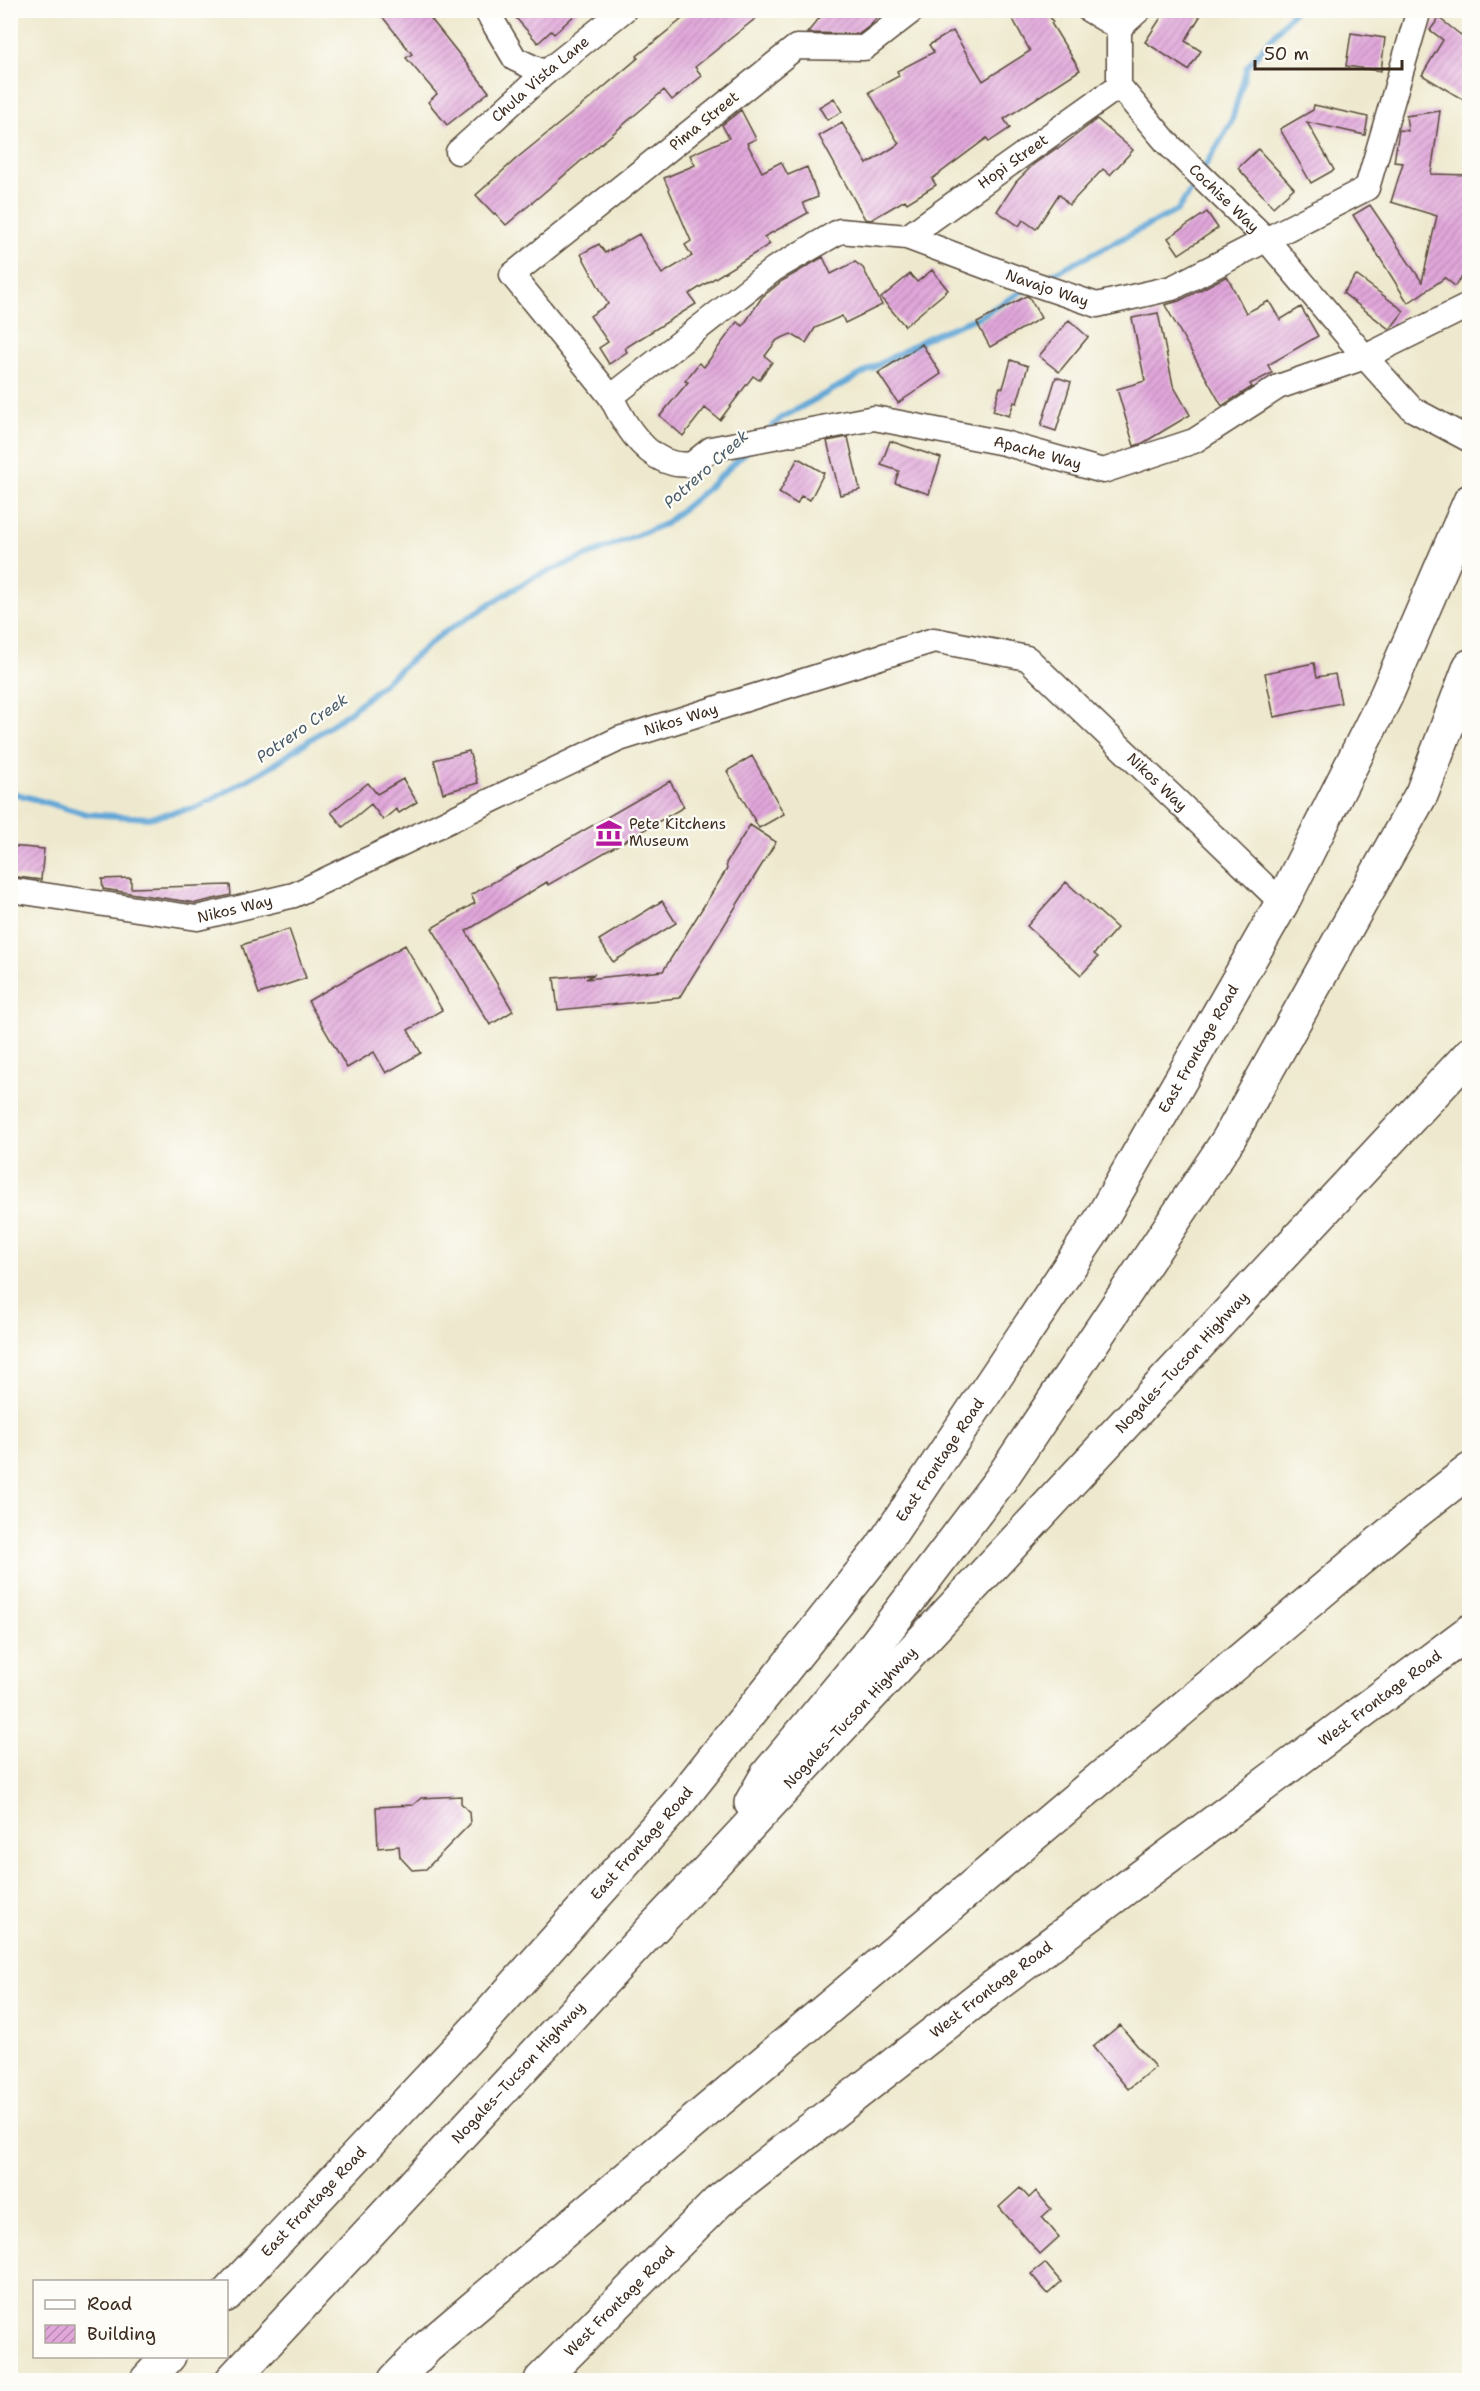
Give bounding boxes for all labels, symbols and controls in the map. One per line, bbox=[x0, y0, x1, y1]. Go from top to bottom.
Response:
street label: Chula Vista Lane bbox=[487, 32, 593, 127]
scale bar bbox=[1255, 33, 1402, 71]
text: 50 m bbox=[1264, 42, 1309, 66]
street label: Pima Street bbox=[665, 87, 743, 155]
street label: Hopi Street bbox=[974, 130, 1052, 193]
street label: Cochise Way bbox=[1185, 160, 1264, 237]
street label: Navajo Way bbox=[1003, 265, 1091, 312]
water label: Potrero Creek bbox=[659, 425, 753, 513]
street label: Apache Way bbox=[992, 431, 1084, 474]
water label: Potrero Creek bbox=[252, 689, 352, 767]
street label: Nikos Way bbox=[641, 699, 720, 741]
street label: Nikos Way bbox=[1123, 749, 1192, 816]
place label: Pete Kitchens Museum bbox=[629, 814, 726, 851]
museum icon: Pete Kitchens Museum bbox=[594, 818, 624, 848]
street label: Nikos Way bbox=[195, 890, 274, 928]
street label: East Frontage Road bbox=[1154, 980, 1244, 1117]
street label: Nogales–Tucson Highway bbox=[1111, 1287, 1253, 1438]
street label: East Frontage Road bbox=[891, 1394, 989, 1526]
street label: Nogales–Tucson Highway bbox=[779, 1642, 921, 1793]
street label: West Frontage Road bbox=[1314, 1645, 1446, 1751]
street label: East Frontage Road bbox=[586, 1782, 698, 1904]
street label: West Frontage Road bbox=[926, 1936, 1057, 2043]
street label: Nogales–Tucson Highway bbox=[447, 1997, 589, 2148]
street label: East Frontage Road bbox=[257, 2142, 371, 2261]
street label: West Frontage Road bbox=[560, 2241, 679, 2361]
legend bbox=[33, 2280, 228, 2358]
text: Road bbox=[87, 2292, 132, 2316]
text: Building bbox=[87, 2322, 156, 2346]

